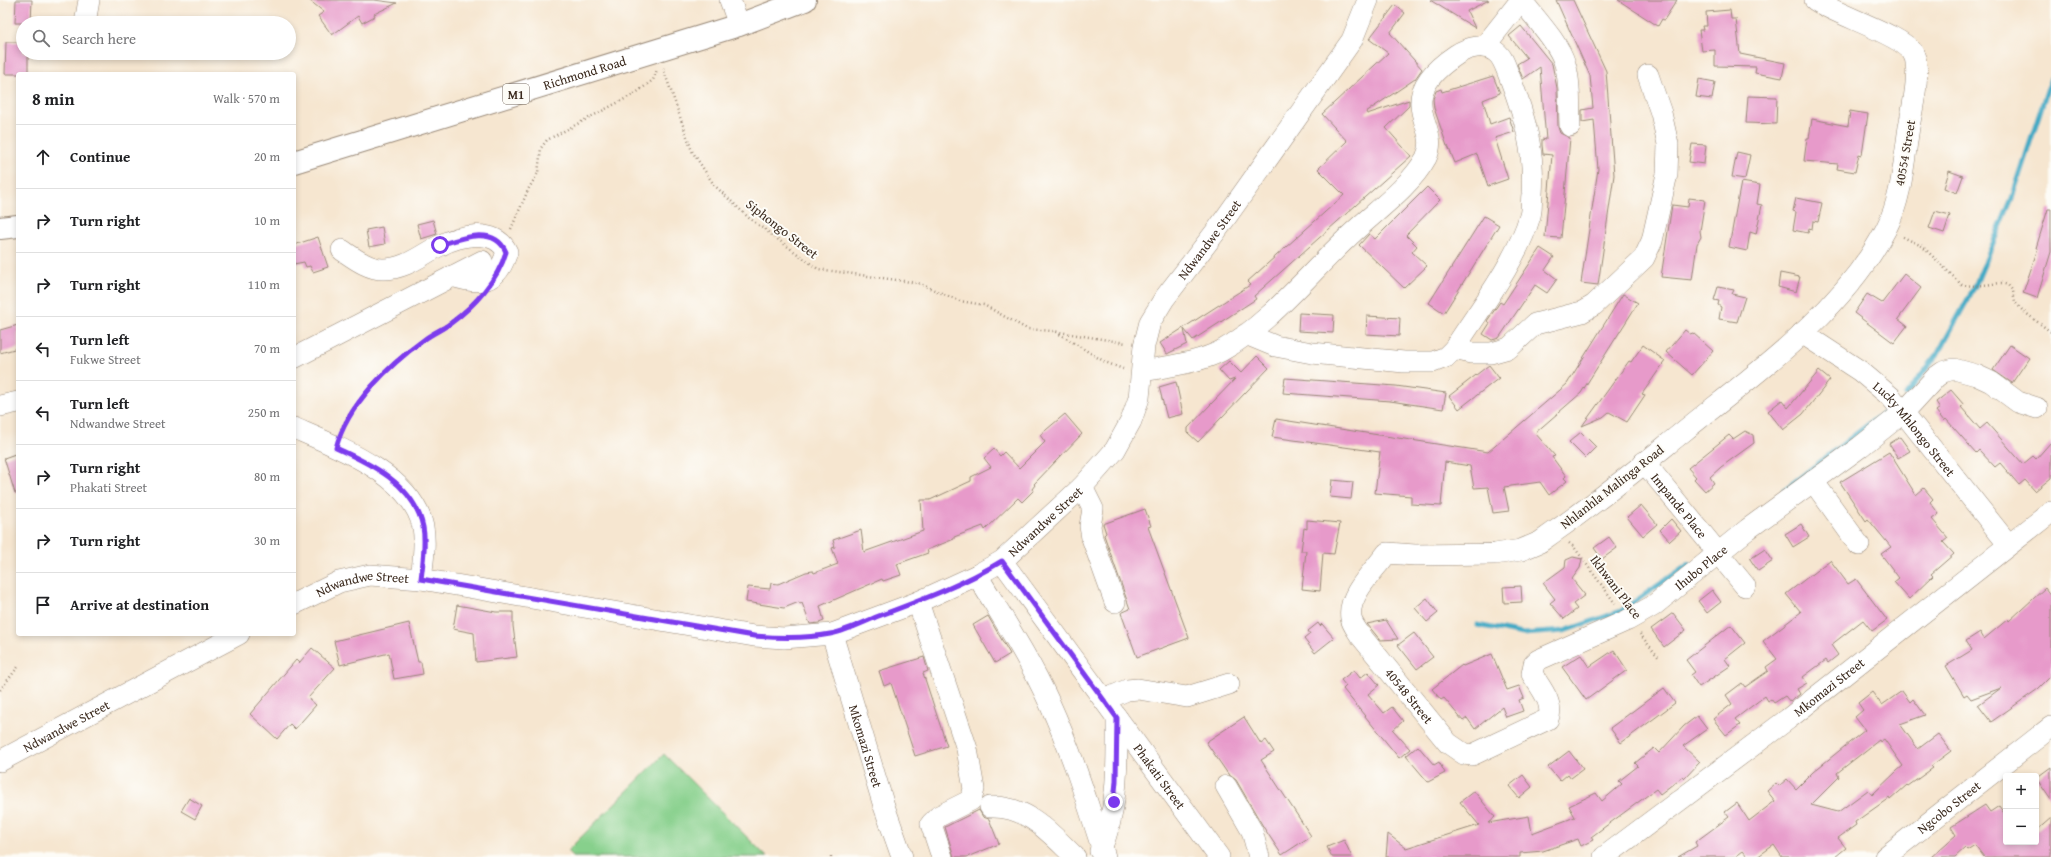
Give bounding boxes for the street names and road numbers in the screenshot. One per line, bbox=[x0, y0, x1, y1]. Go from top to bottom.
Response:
street label: Richmond Road bbox=[541, 51, 628, 94]
road number: M1 bbox=[503, 84, 529, 104]
street label: 40554 Street bbox=[1890, 118, 1920, 188]
street label: Siphongo Street bbox=[742, 195, 822, 264]
street label: Ndwandwe Street bbox=[1173, 195, 1246, 284]
street label: Lucky Mhlongo Street bbox=[1869, 377, 1960, 481]
street label: Nhlanhla Malinga Road bbox=[1556, 440, 1668, 534]
street label: Impande Place bbox=[1647, 469, 1712, 542]
street label: Ndwandwe Street bbox=[1003, 481, 1087, 561]
street label: Ihubo Place bbox=[1670, 540, 1731, 595]
street label: Ikhwani Place bbox=[1586, 551, 1646, 623]
street label: Ndwandwe Street bbox=[312, 565, 410, 602]
street label: Mkomazi Street bbox=[1789, 653, 1869, 721]
street label: 40548 Street bbox=[1381, 664, 1438, 728]
street label: Ndwandwe Street bbox=[19, 695, 113, 757]
street label: Mkomazi Street bbox=[844, 702, 887, 790]
street label: Phakati Street bbox=[1129, 740, 1191, 813]
street label: Ngcobo Street bbox=[1913, 776, 1985, 838]

